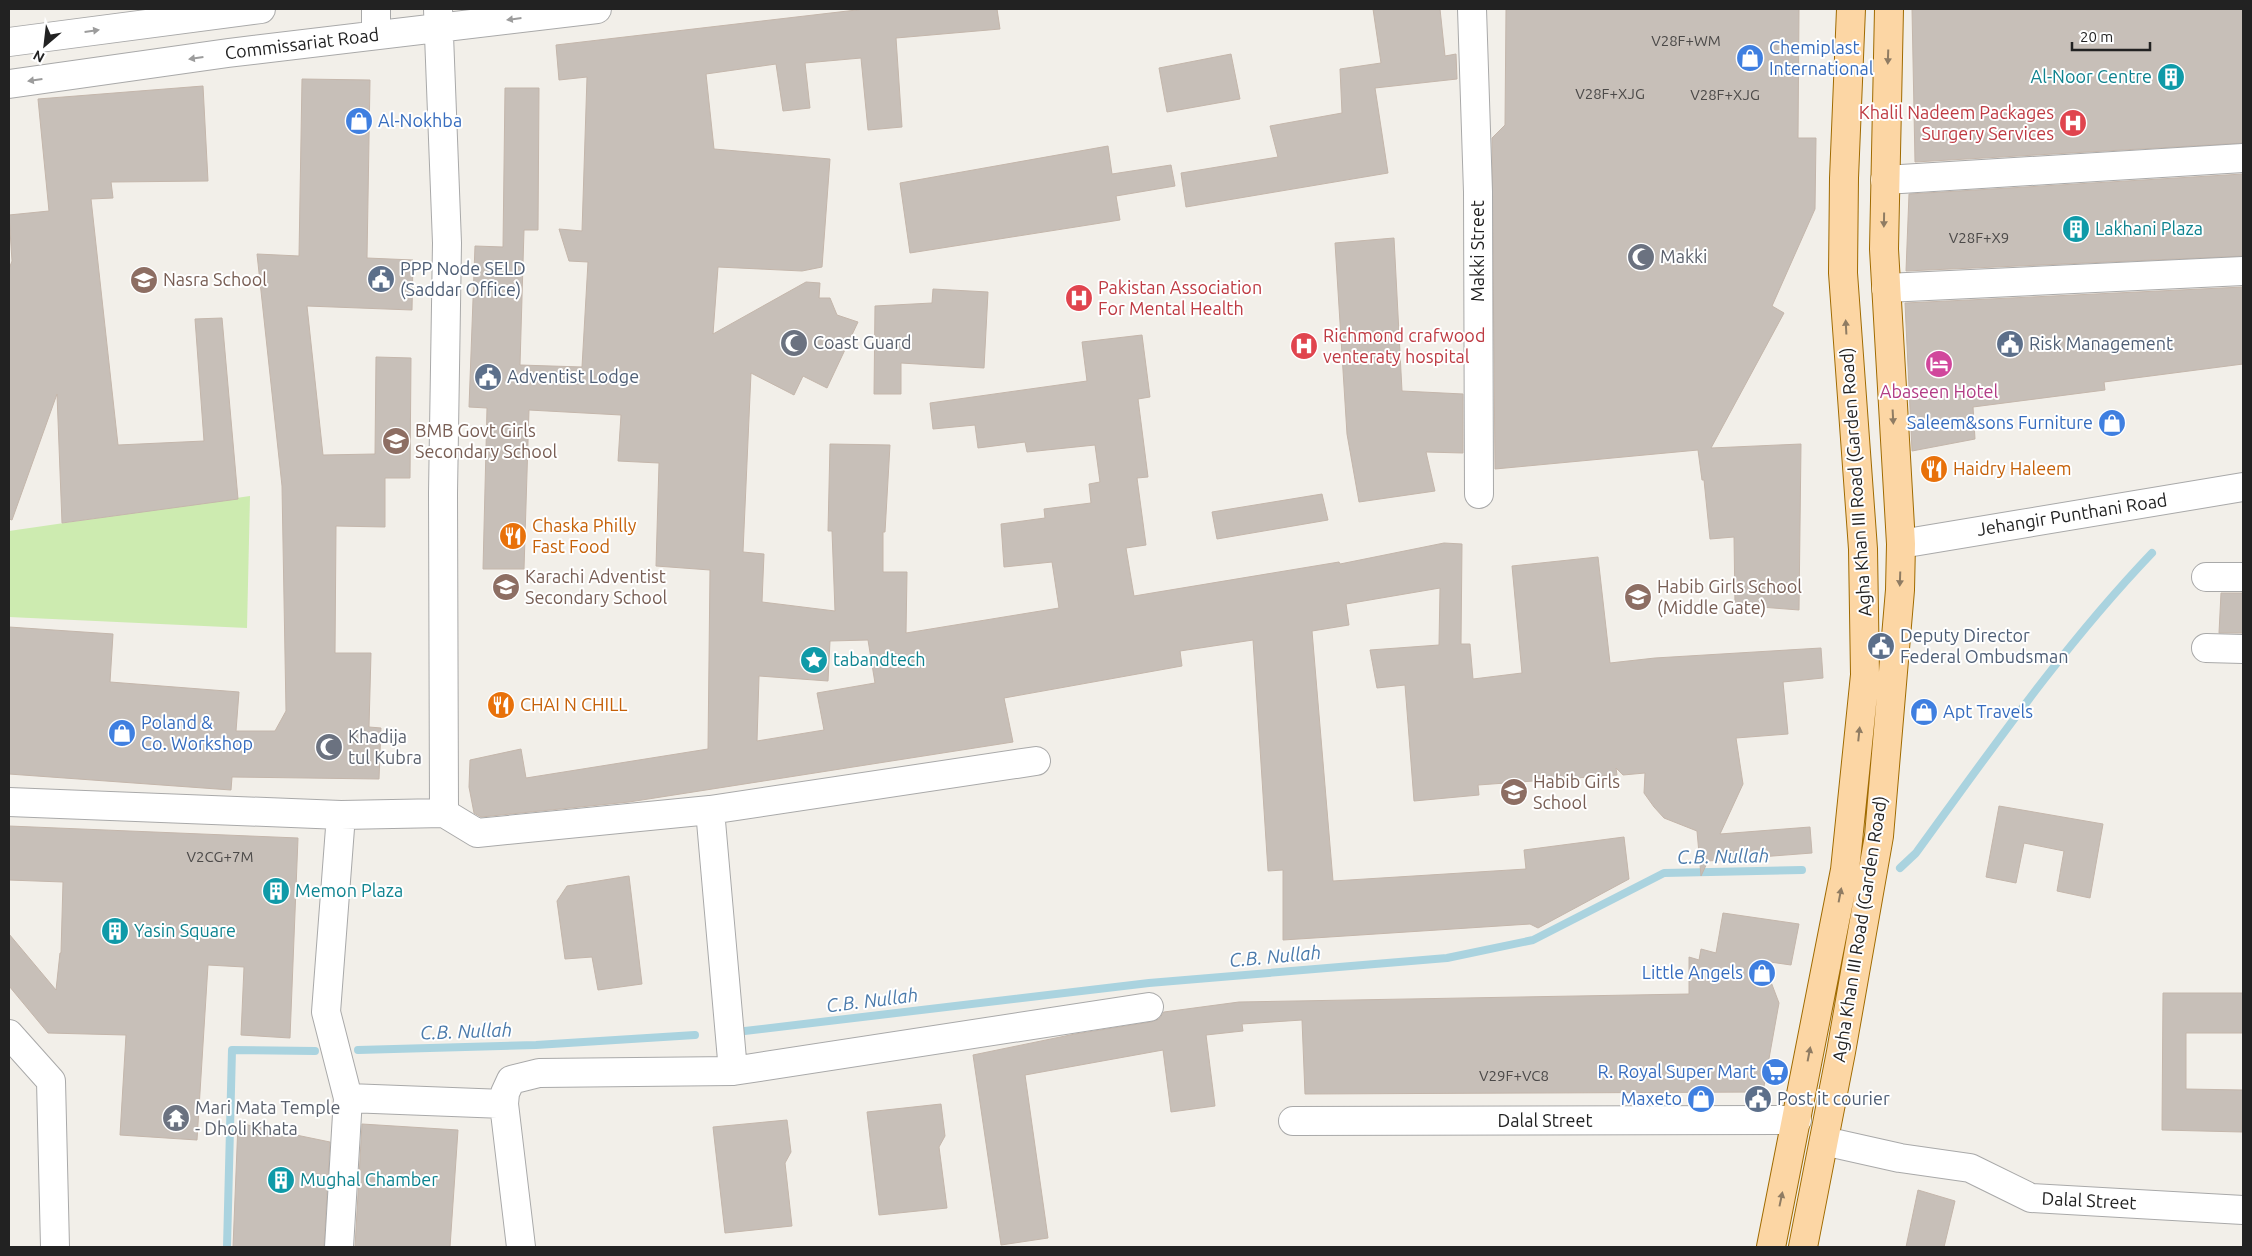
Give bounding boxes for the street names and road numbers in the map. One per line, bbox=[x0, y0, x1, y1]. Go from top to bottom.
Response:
street label: Commissariat Road bbox=[224, 24, 380, 62]
street label: Makki Street bbox=[1467, 200, 1487, 302]
street label: Agha Khan III Road (Garden Road) bbox=[1836, 347, 1875, 617]
street label: Jehangir Punthani Road bbox=[1975, 489, 2168, 539]
street label: Agha Khan III Road (Garden Road) bbox=[1828, 794, 1891, 1064]
street label: Dalal Street bbox=[1497, 1110, 1593, 1130]
street label: Dalal Street bbox=[2041, 1188, 2137, 1212]

